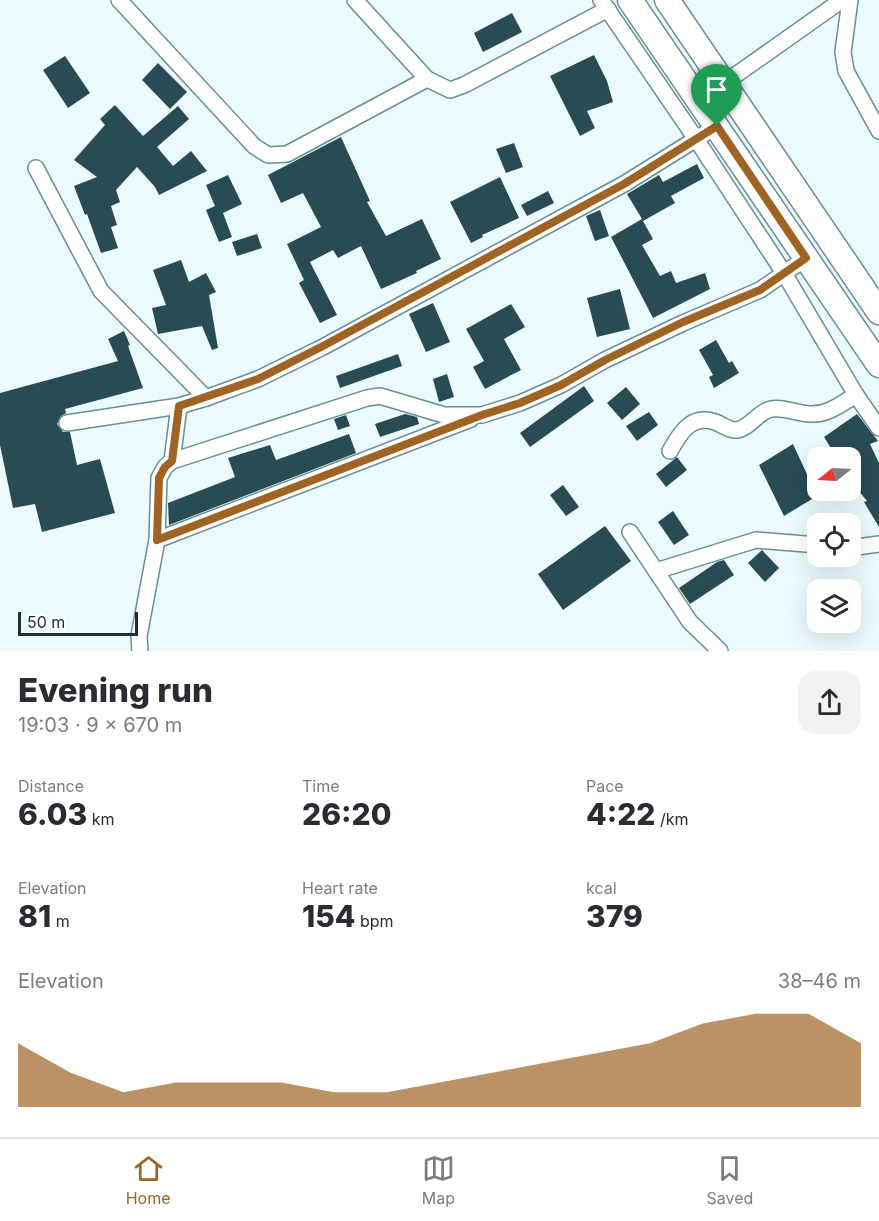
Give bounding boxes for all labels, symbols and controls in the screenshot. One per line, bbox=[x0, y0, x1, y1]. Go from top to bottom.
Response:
pin bbox=[691, 64, 742, 126]
icon: arrive bbox=[700, 73, 733, 106]
north arrow bbox=[807, 447, 861, 501]
map controls bbox=[807, 447, 861, 633]
button: locate bbox=[807, 513, 861, 567]
button: layers bbox=[807, 579, 861, 633]
scale bar bbox=[18, 609, 138, 636]
text: 50 m bbox=[27, 612, 65, 632]
text: Evening run bbox=[18, 670, 213, 710]
button: share bbox=[798, 671, 861, 734]
text: 19:03 · 9 × 670 m bbox=[18, 713, 182, 737]
text: Distance bbox=[18, 776, 84, 796]
text: Time bbox=[302, 776, 340, 796]
text: Pace bbox=[586, 776, 624, 796]
text: 6.03 bbox=[18, 796, 87, 832]
text: 26:20 bbox=[302, 796, 391, 832]
text: 4:22 bbox=[586, 796, 656, 832]
text: km bbox=[87, 809, 114, 829]
text: /km bbox=[656, 809, 689, 829]
text: Elevation bbox=[18, 878, 87, 898]
text: Heart rate bbox=[302, 878, 378, 898]
text: kcal bbox=[586, 878, 617, 898]
text: 81 bbox=[18, 898, 51, 934]
text: 154 bbox=[302, 898, 355, 934]
text: 379 bbox=[586, 898, 643, 934]
text: m bbox=[51, 911, 70, 931]
text: bpm bbox=[355, 911, 394, 931]
text: Elevation bbox=[18, 969, 104, 993]
text: 38–46 m bbox=[778, 969, 861, 993]
tab: Home bbox=[126, 1152, 171, 1208]
tab: Map bbox=[422, 1152, 455, 1208]
tab: Saved bbox=[706, 1152, 753, 1208]

